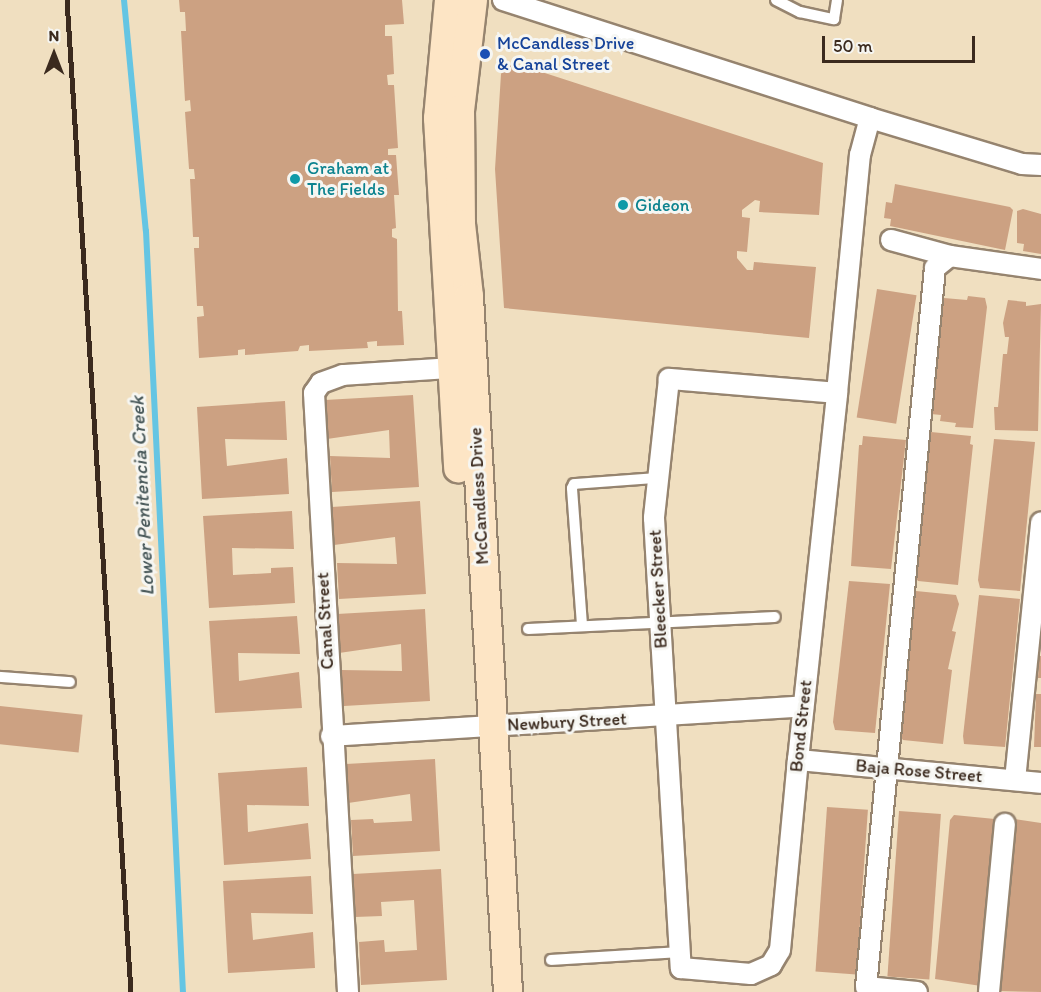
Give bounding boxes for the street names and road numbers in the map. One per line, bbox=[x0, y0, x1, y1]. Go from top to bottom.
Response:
street label: McCandless Drive bbox=[465, 427, 493, 565]
street label: Bleecker Street bbox=[644, 529, 672, 649]
street label: Canal Street bbox=[312, 572, 338, 670]
street label: Bond Street bbox=[785, 679, 817, 773]
street label: Newbury Street bbox=[507, 708, 627, 736]
street label: Baja Rose Street bbox=[855, 755, 983, 787]

